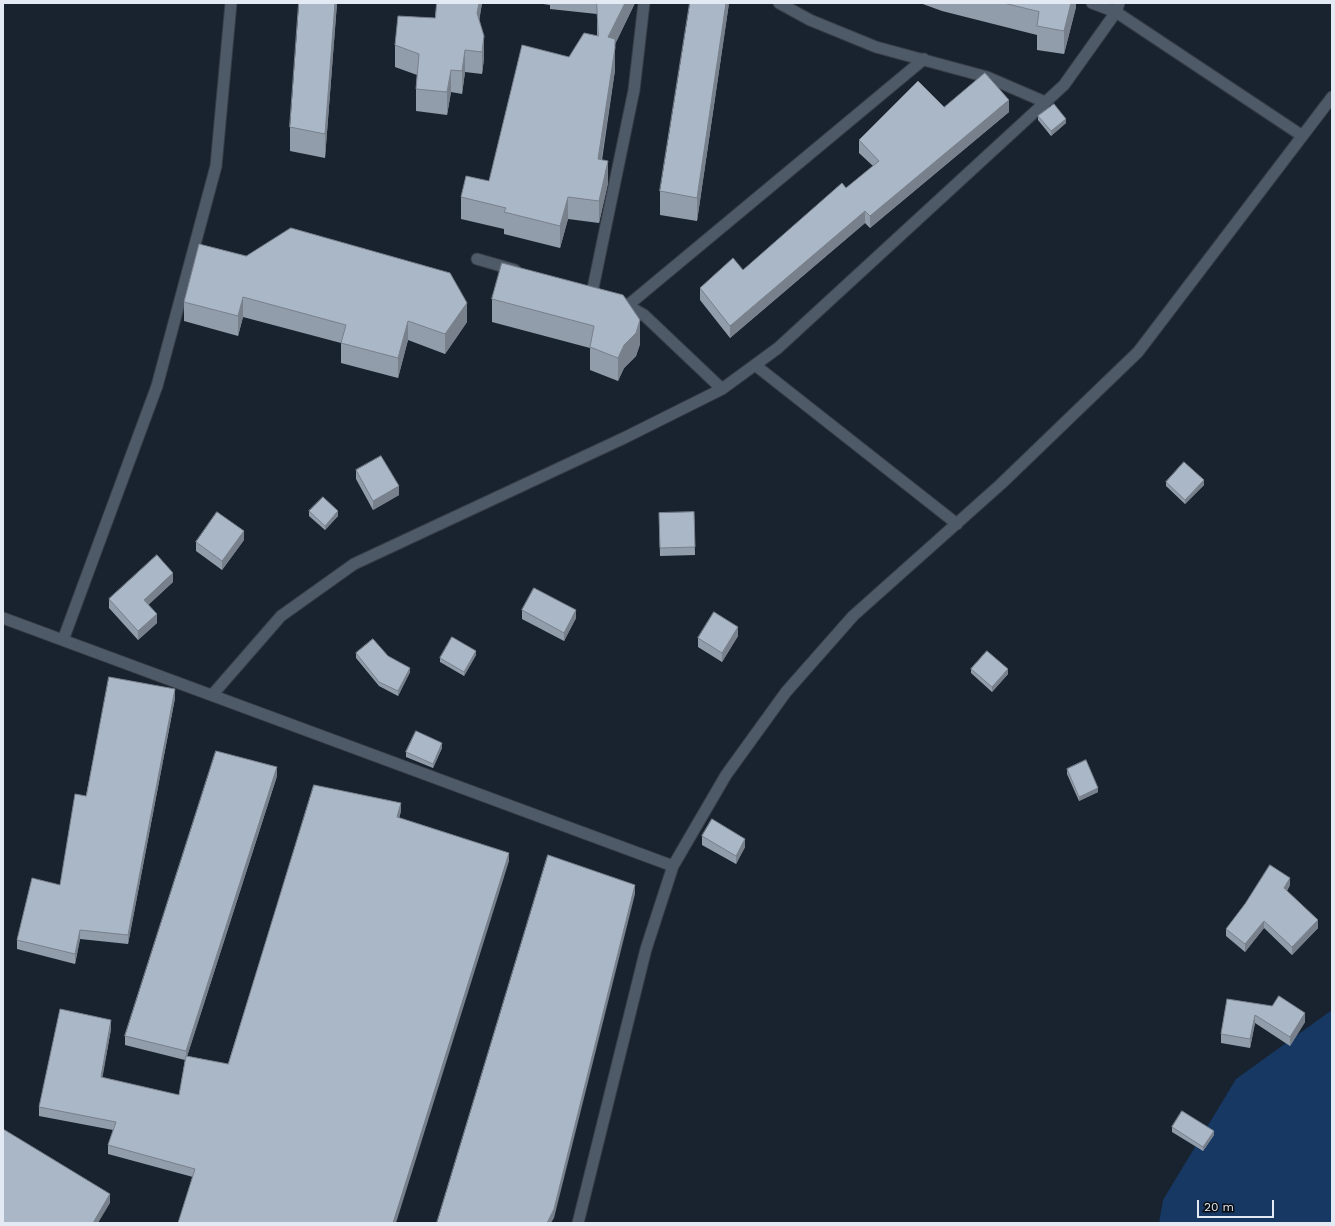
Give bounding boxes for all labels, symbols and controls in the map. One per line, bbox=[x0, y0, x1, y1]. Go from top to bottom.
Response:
scale bar bbox=[1199, 1192, 1276, 1218]
text: 20 m bbox=[1204, 1200, 1234, 1214]

